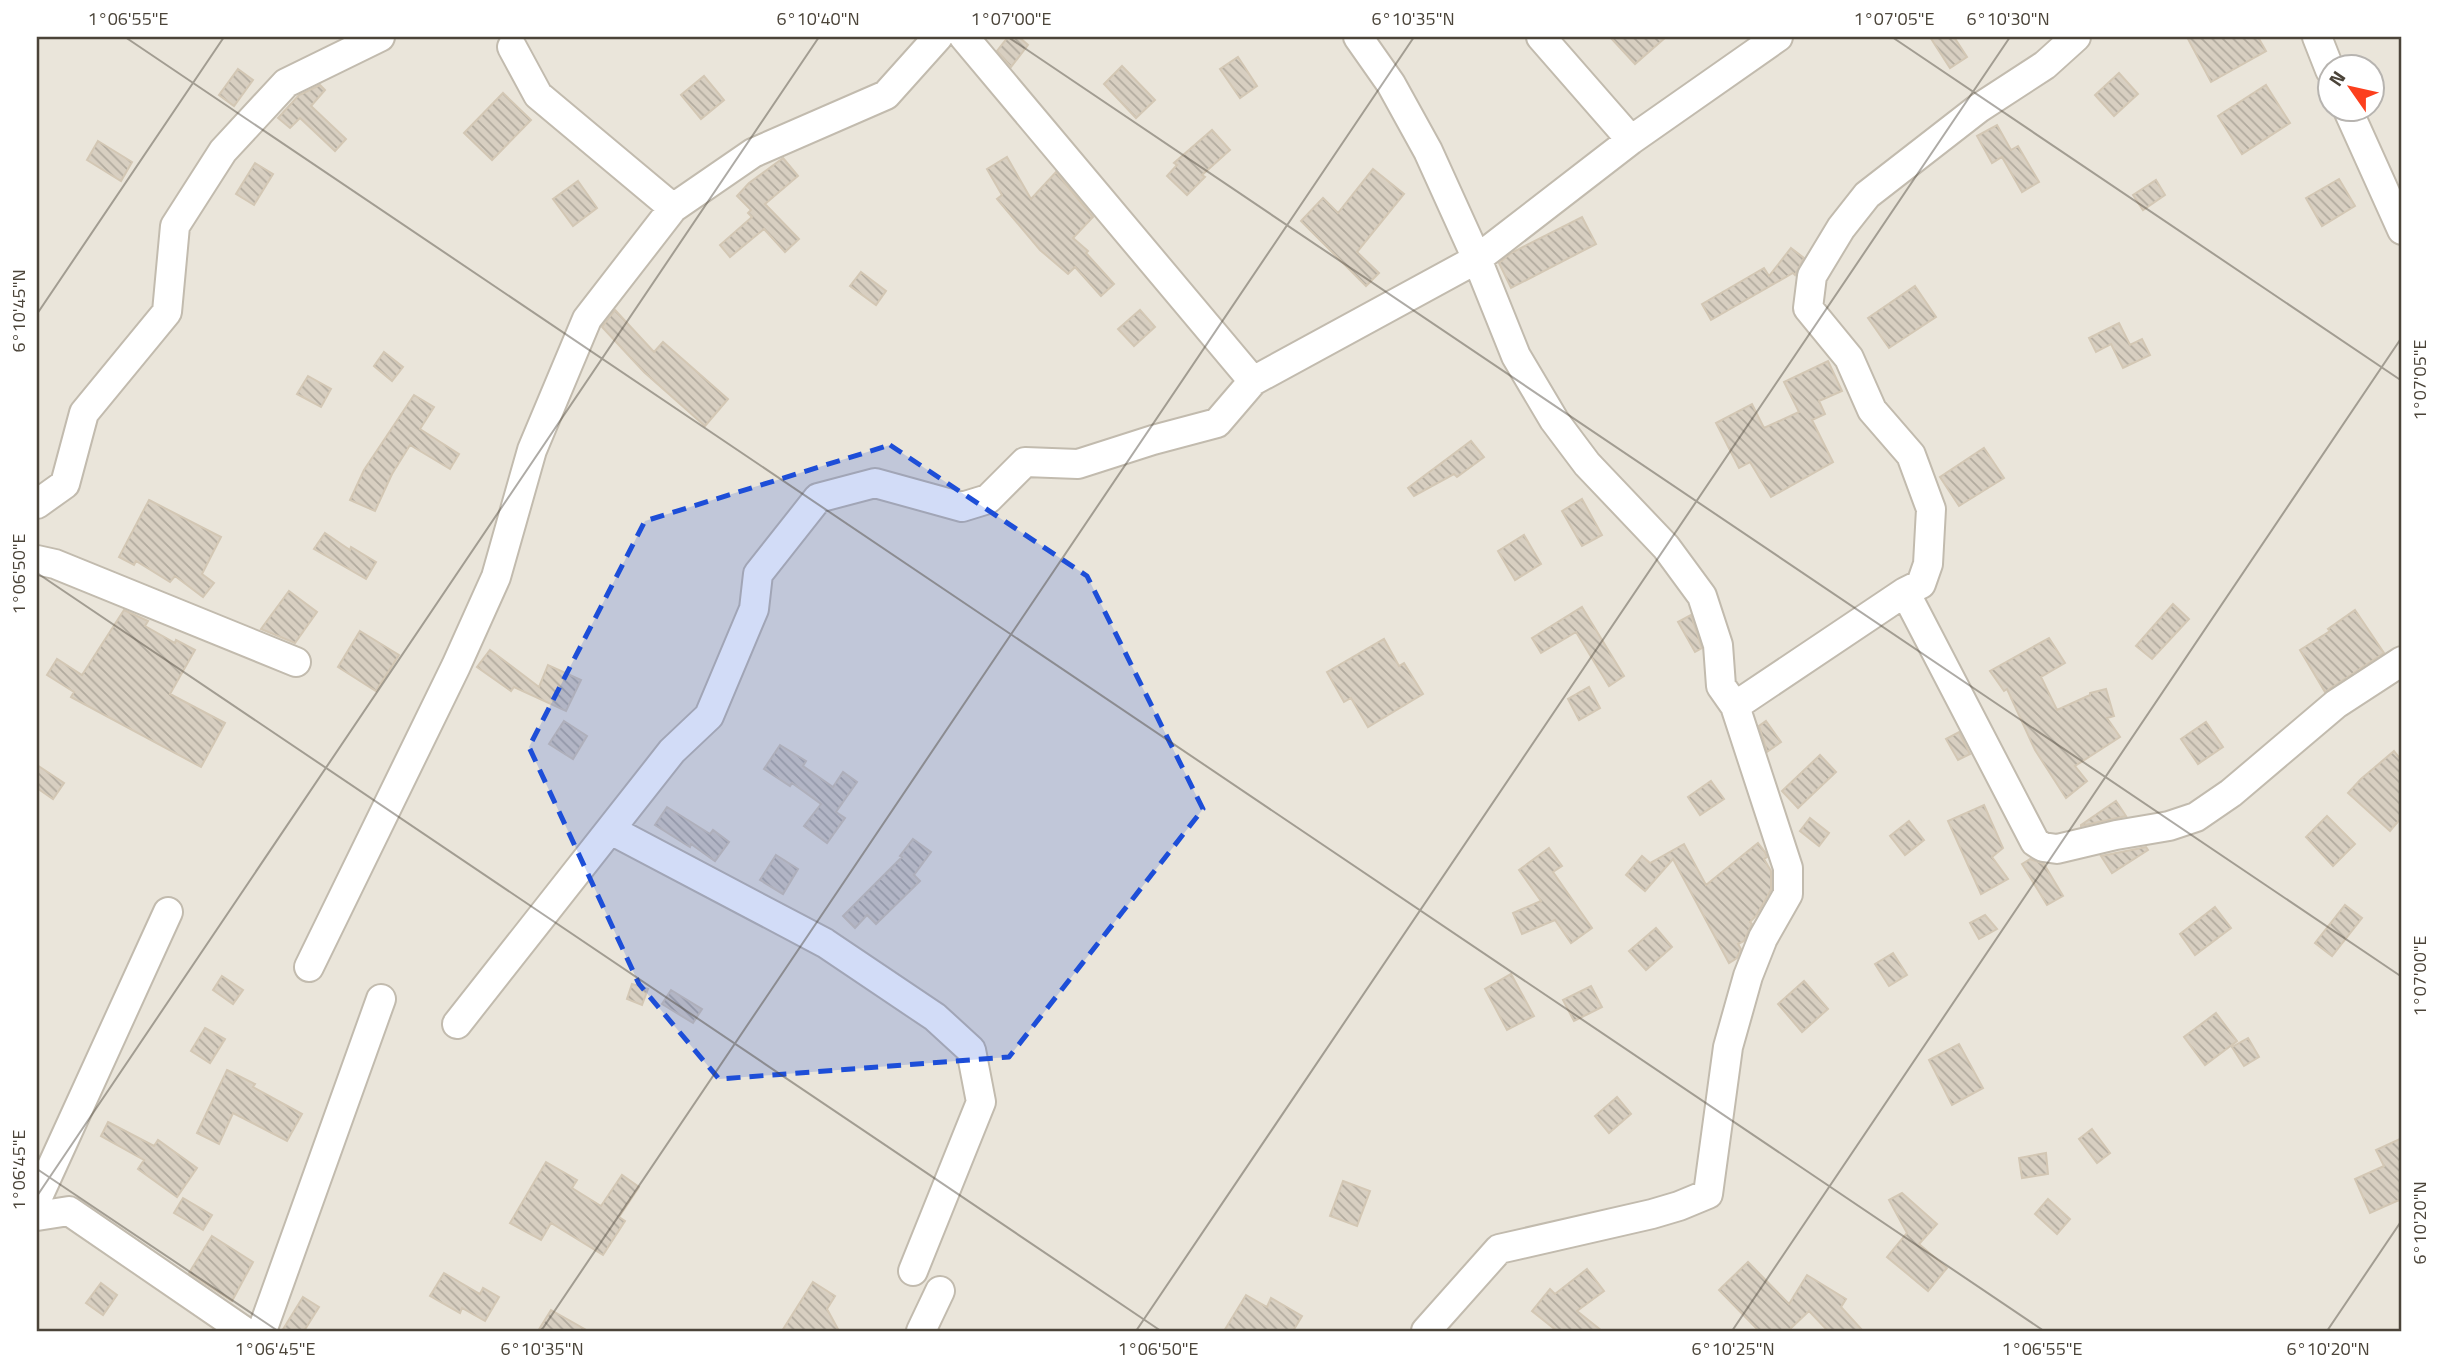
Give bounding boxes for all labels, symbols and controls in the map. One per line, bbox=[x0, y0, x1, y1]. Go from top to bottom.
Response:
text: 1°06'55"E bbox=[88, 5, 168, 32]
text: 6°10'40"N bbox=[776, 5, 860, 32]
text: 1°07'00"E bbox=[971, 5, 1051, 32]
text: 6°10'35"N bbox=[1371, 5, 1455, 32]
text: 1°07'05"E bbox=[1854, 5, 1934, 32]
text: 6°10'30"N bbox=[1966, 5, 2050, 32]
north arrow bbox=[2316, 52, 2386, 122]
text: N bbox=[2321, 65, 2352, 92]
text: 6°10'45"N bbox=[5, 269, 32, 353]
text: 1°07'05"E bbox=[2406, 340, 2433, 420]
text: 1°06'50"E bbox=[5, 534, 32, 614]
text: 1°07'00"E bbox=[2406, 936, 2433, 1016]
text: 1°06'45"E bbox=[5, 1130, 32, 1210]
text: 6°10'20"N bbox=[2406, 1181, 2433, 1265]
text: 1°06'45"E bbox=[235, 1335, 315, 1362]
text: 6°10'35"N bbox=[500, 1335, 584, 1362]
text: 1°06'50"E bbox=[1118, 1335, 1198, 1362]
text: 6°10'25"N bbox=[1691, 1335, 1775, 1362]
text: 1°06'55"E bbox=[2002, 1335, 2082, 1362]
text: 6°10'20"N bbox=[2286, 1335, 2370, 1362]

